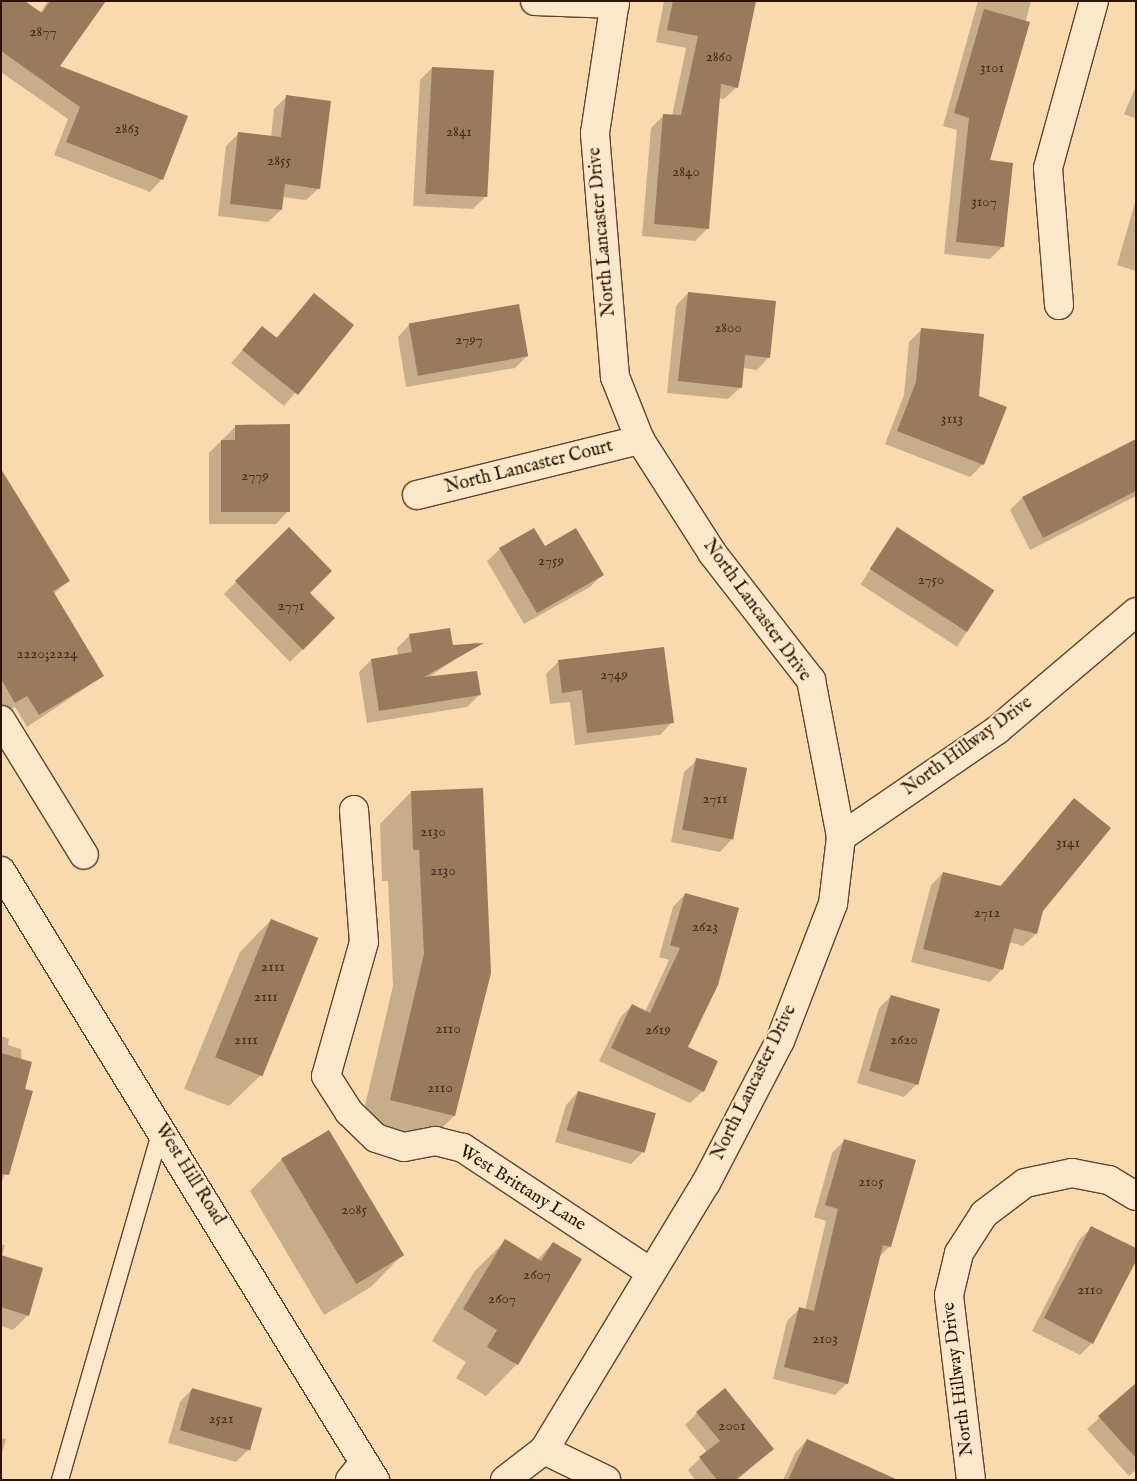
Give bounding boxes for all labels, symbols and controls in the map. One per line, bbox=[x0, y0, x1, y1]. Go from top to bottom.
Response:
house number: 2877 bbox=[30, 23, 56, 41]
house number: 2860 bbox=[706, 48, 732, 66]
house number: 3101 bbox=[980, 59, 1004, 77]
house number: 2863 bbox=[115, 120, 139, 138]
house number: 2841 bbox=[446, 123, 472, 141]
street label: North Lancaster Drive bbox=[585, 146, 621, 318]
house number: 2855 bbox=[267, 152, 291, 170]
house number: 2840 bbox=[672, 163, 700, 181]
house number: 3107 bbox=[971, 193, 997, 211]
house number: 2800 bbox=[714, 319, 742, 337]
house number: 2797 bbox=[455, 331, 483, 349]
house number: 3113 bbox=[941, 410, 963, 428]
street label: North Lancaster Court bbox=[443, 437, 615, 499]
house number: 2779 bbox=[241, 467, 269, 485]
street label: North Lancaster Drive bbox=[697, 536, 815, 686]
house number: 2759 bbox=[538, 552, 564, 570]
house number: 2750 bbox=[918, 571, 944, 589]
house number: 2771 bbox=[278, 597, 304, 615]
house number: 2220;2224 bbox=[16, 645, 78, 663]
house number: 2749 bbox=[600, 666, 628, 684]
street label: North Hillway Drive bbox=[899, 693, 1037, 801]
house number: 2711 bbox=[702, 790, 728, 808]
house number: 2130 bbox=[420, 823, 446, 841]
house number: 3141 bbox=[1056, 834, 1080, 852]
house number: 2130 bbox=[430, 862, 456, 880]
house number: 2712 bbox=[974, 904, 1000, 922]
house number: 2623 bbox=[692, 918, 718, 936]
house number: 2111 bbox=[261, 958, 285, 976]
house number: 2111 bbox=[254, 988, 278, 1006]
street label: North Lancaster Drive bbox=[708, 1002, 802, 1164]
house number: 2110 bbox=[435, 1020, 461, 1038]
house number: 2619 bbox=[645, 1021, 671, 1039]
house number: 2111 bbox=[234, 1031, 258, 1049]
house number: 2620 bbox=[890, 1031, 918, 1049]
house number: 2110 bbox=[427, 1079, 453, 1097]
street label: West Hill Road bbox=[149, 1120, 229, 1230]
street label: West Brittany Lane bbox=[455, 1141, 589, 1237]
house number: 2105 bbox=[858, 1173, 884, 1191]
house number: 2085 bbox=[341, 1201, 367, 1219]
house number: 2607 bbox=[523, 1266, 551, 1284]
house number: 2110 bbox=[1077, 1281, 1103, 1299]
house number: 2607 bbox=[488, 1290, 516, 1308]
street label: North Hillway Drive bbox=[939, 1301, 979, 1457]
house number: 2103 bbox=[812, 1330, 838, 1348]
house number: 2521 bbox=[208, 1410, 234, 1428]
house number: 2001 bbox=[718, 1417, 746, 1435]

